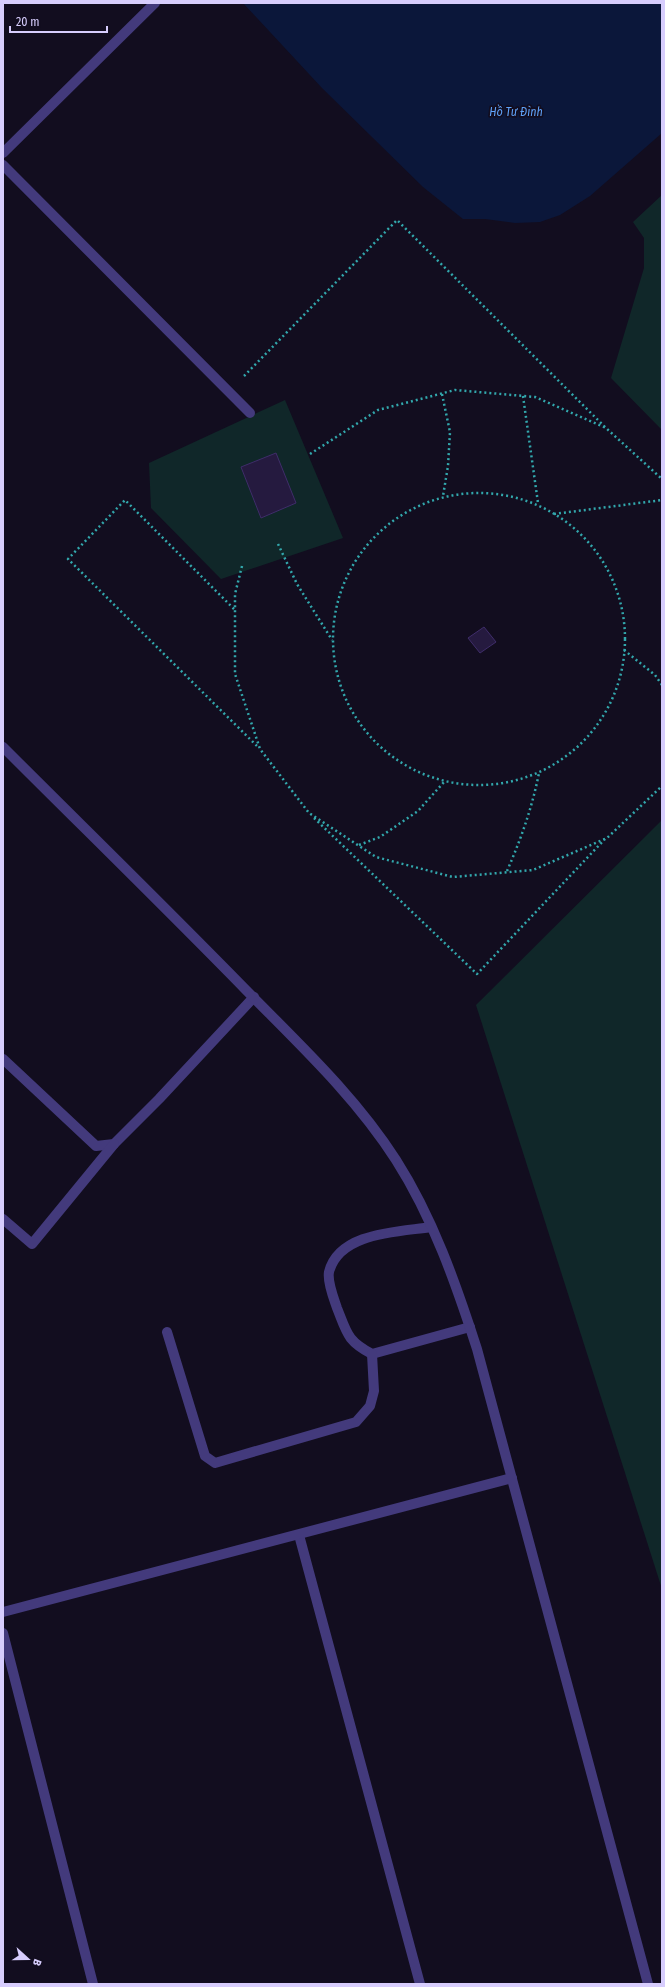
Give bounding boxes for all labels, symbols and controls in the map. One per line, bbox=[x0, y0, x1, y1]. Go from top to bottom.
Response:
scale bar bbox=[10, 8, 107, 34]
text: 20 m bbox=[16, 15, 40, 29]
water label: Hồ Tư Đình bbox=[489, 104, 543, 119]
north arrow bbox=[8, 1939, 48, 1979]
text: B bbox=[30, 1957, 44, 1968]

